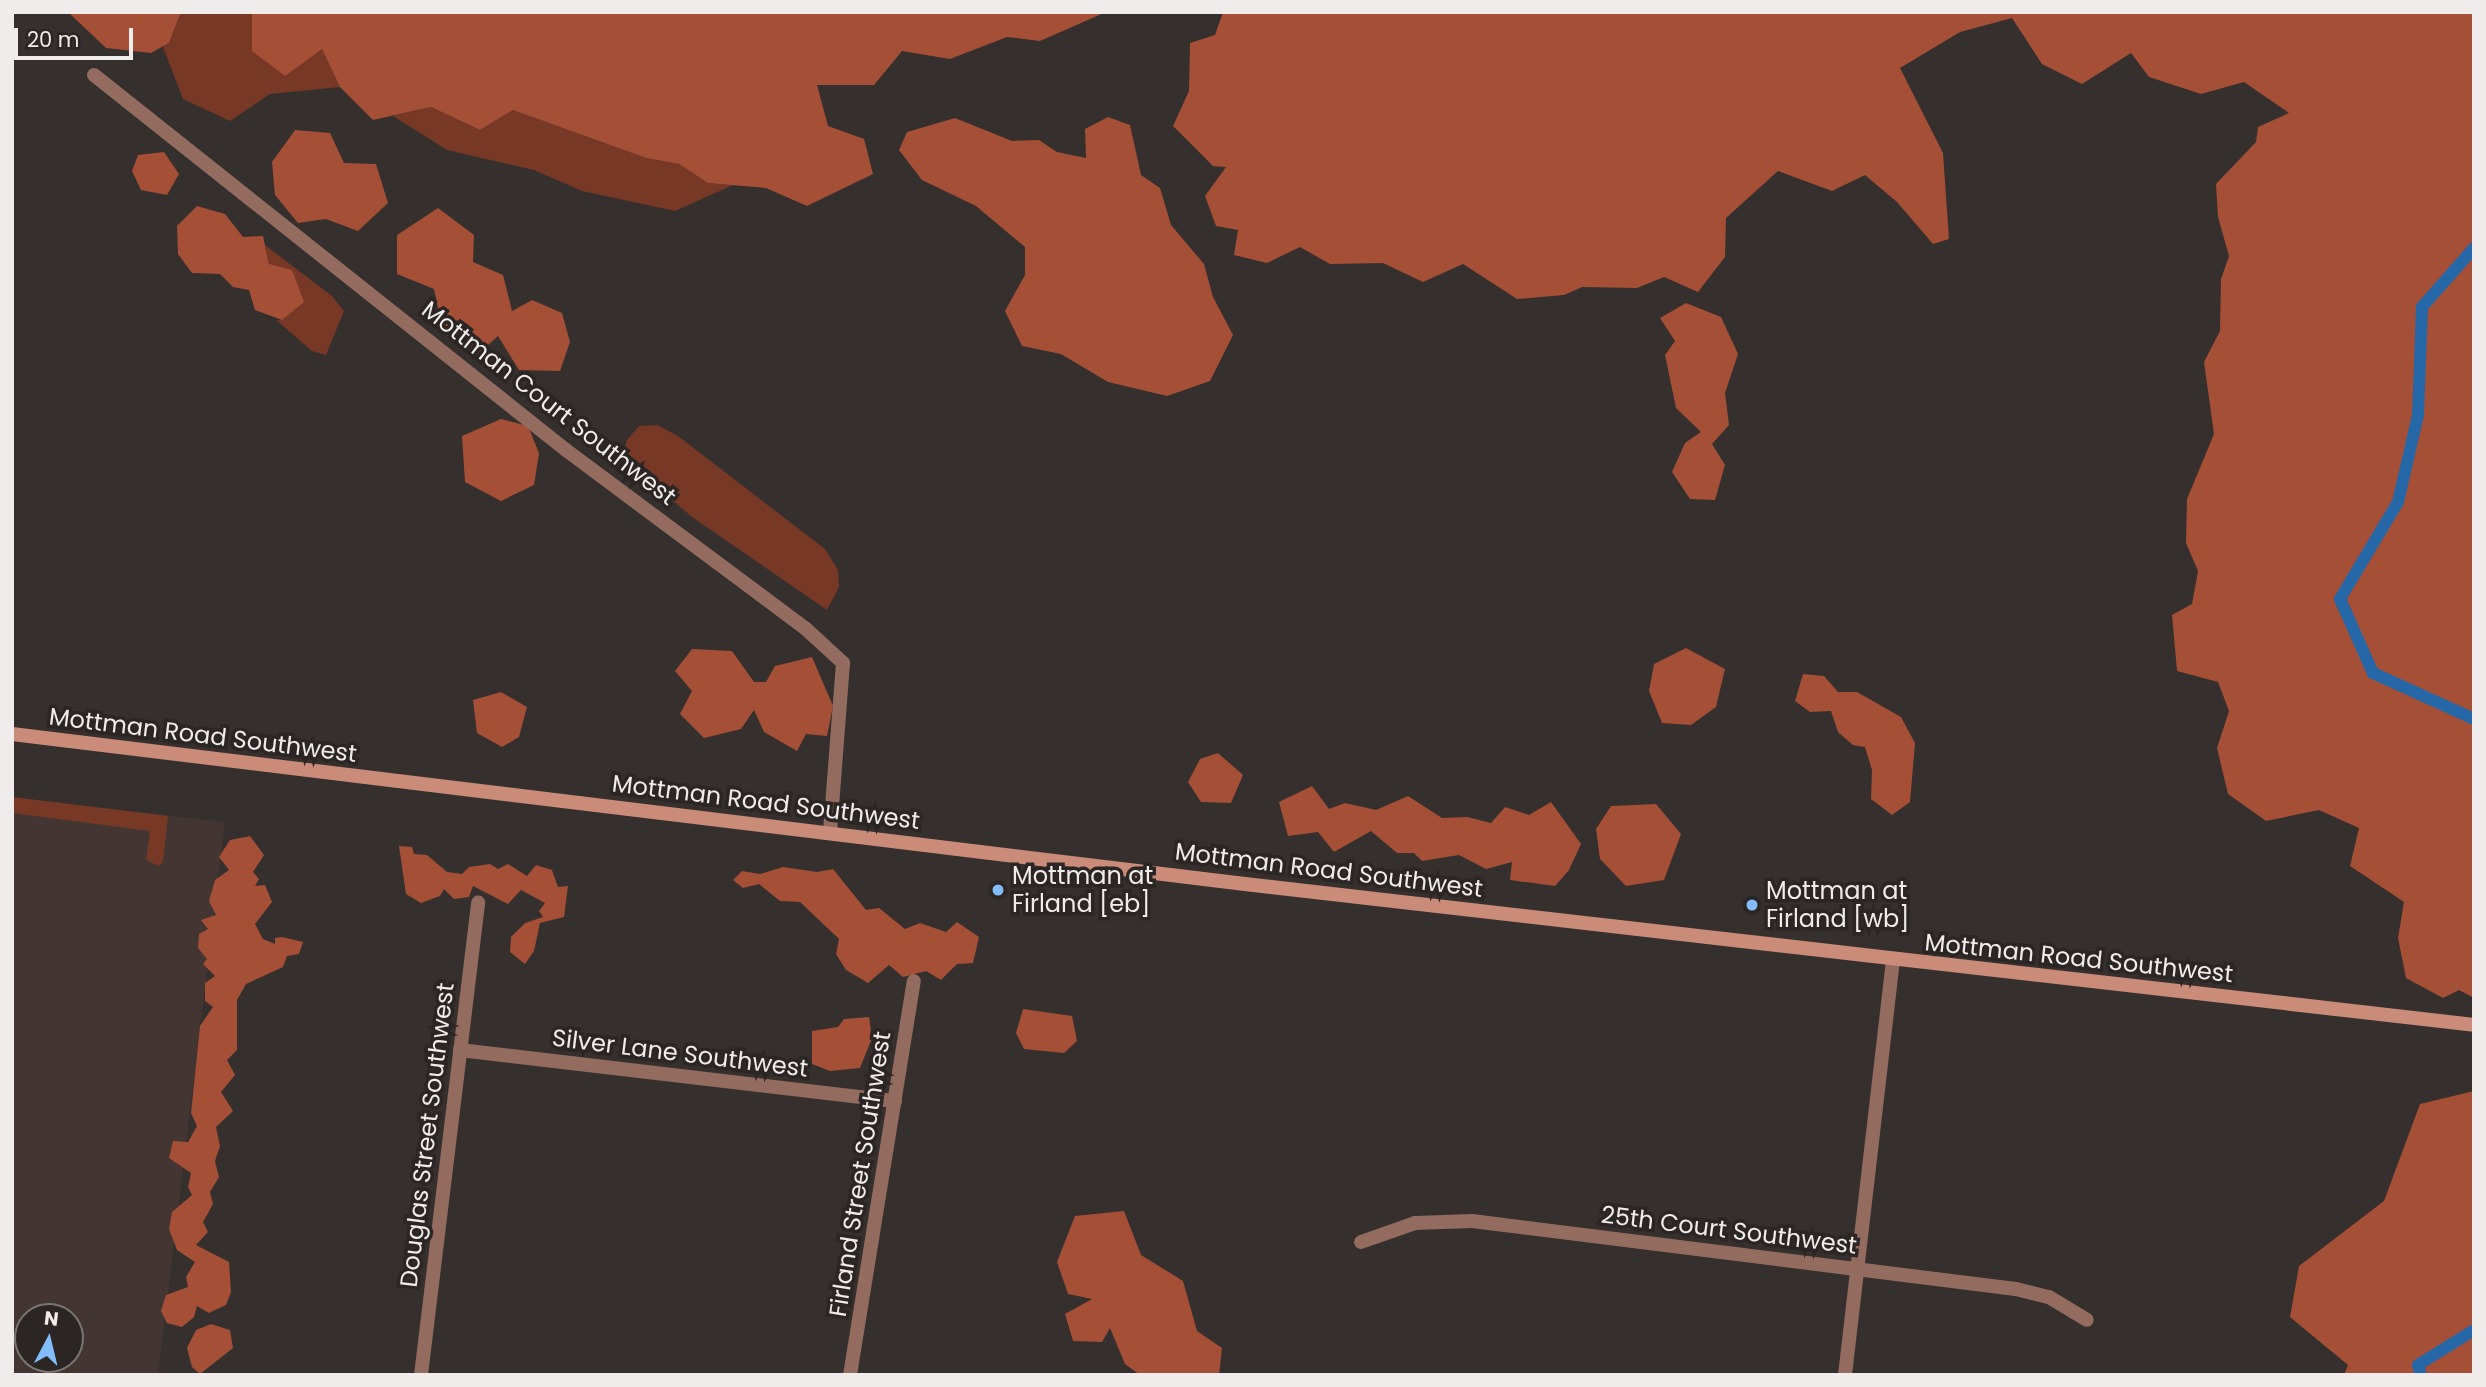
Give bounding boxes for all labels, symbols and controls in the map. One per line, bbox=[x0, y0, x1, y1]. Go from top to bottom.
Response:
scale bar bbox=[18, 14, 136, 58]
text: 20 m bbox=[27, 25, 80, 54]
street label: Mottman Court Southwest bbox=[416, 295, 682, 511]
street label: Mottman Road Southwest bbox=[48, 702, 358, 768]
street label: Mottman Road Southwest bbox=[611, 769, 921, 835]
street label: Mottman Road Southwest bbox=[1174, 837, 1484, 903]
place label: Mottman at Firland [eb] bbox=[1012, 862, 1153, 918]
place label: Mottman at Firland [wb] bbox=[1766, 877, 1909, 933]
marker: Mottman at Firland [eb] bbox=[990, 882, 1006, 898]
marker: Mottman at Firland [wb] bbox=[1744, 897, 1760, 913]
street label: Mottman Road Southwest bbox=[1923, 927, 2235, 989]
street label: Douglas Street Southwest bbox=[394, 981, 460, 1289]
street label: Silver Lane Southwest bbox=[550, 1023, 810, 1083]
street label: Firland Street Southwest bbox=[823, 1029, 897, 1319]
street label: 25th Court Southwest bbox=[1599, 1200, 1859, 1260]
north arrow bbox=[14, 1303, 84, 1373]
text: N bbox=[43, 1304, 60, 1333]

